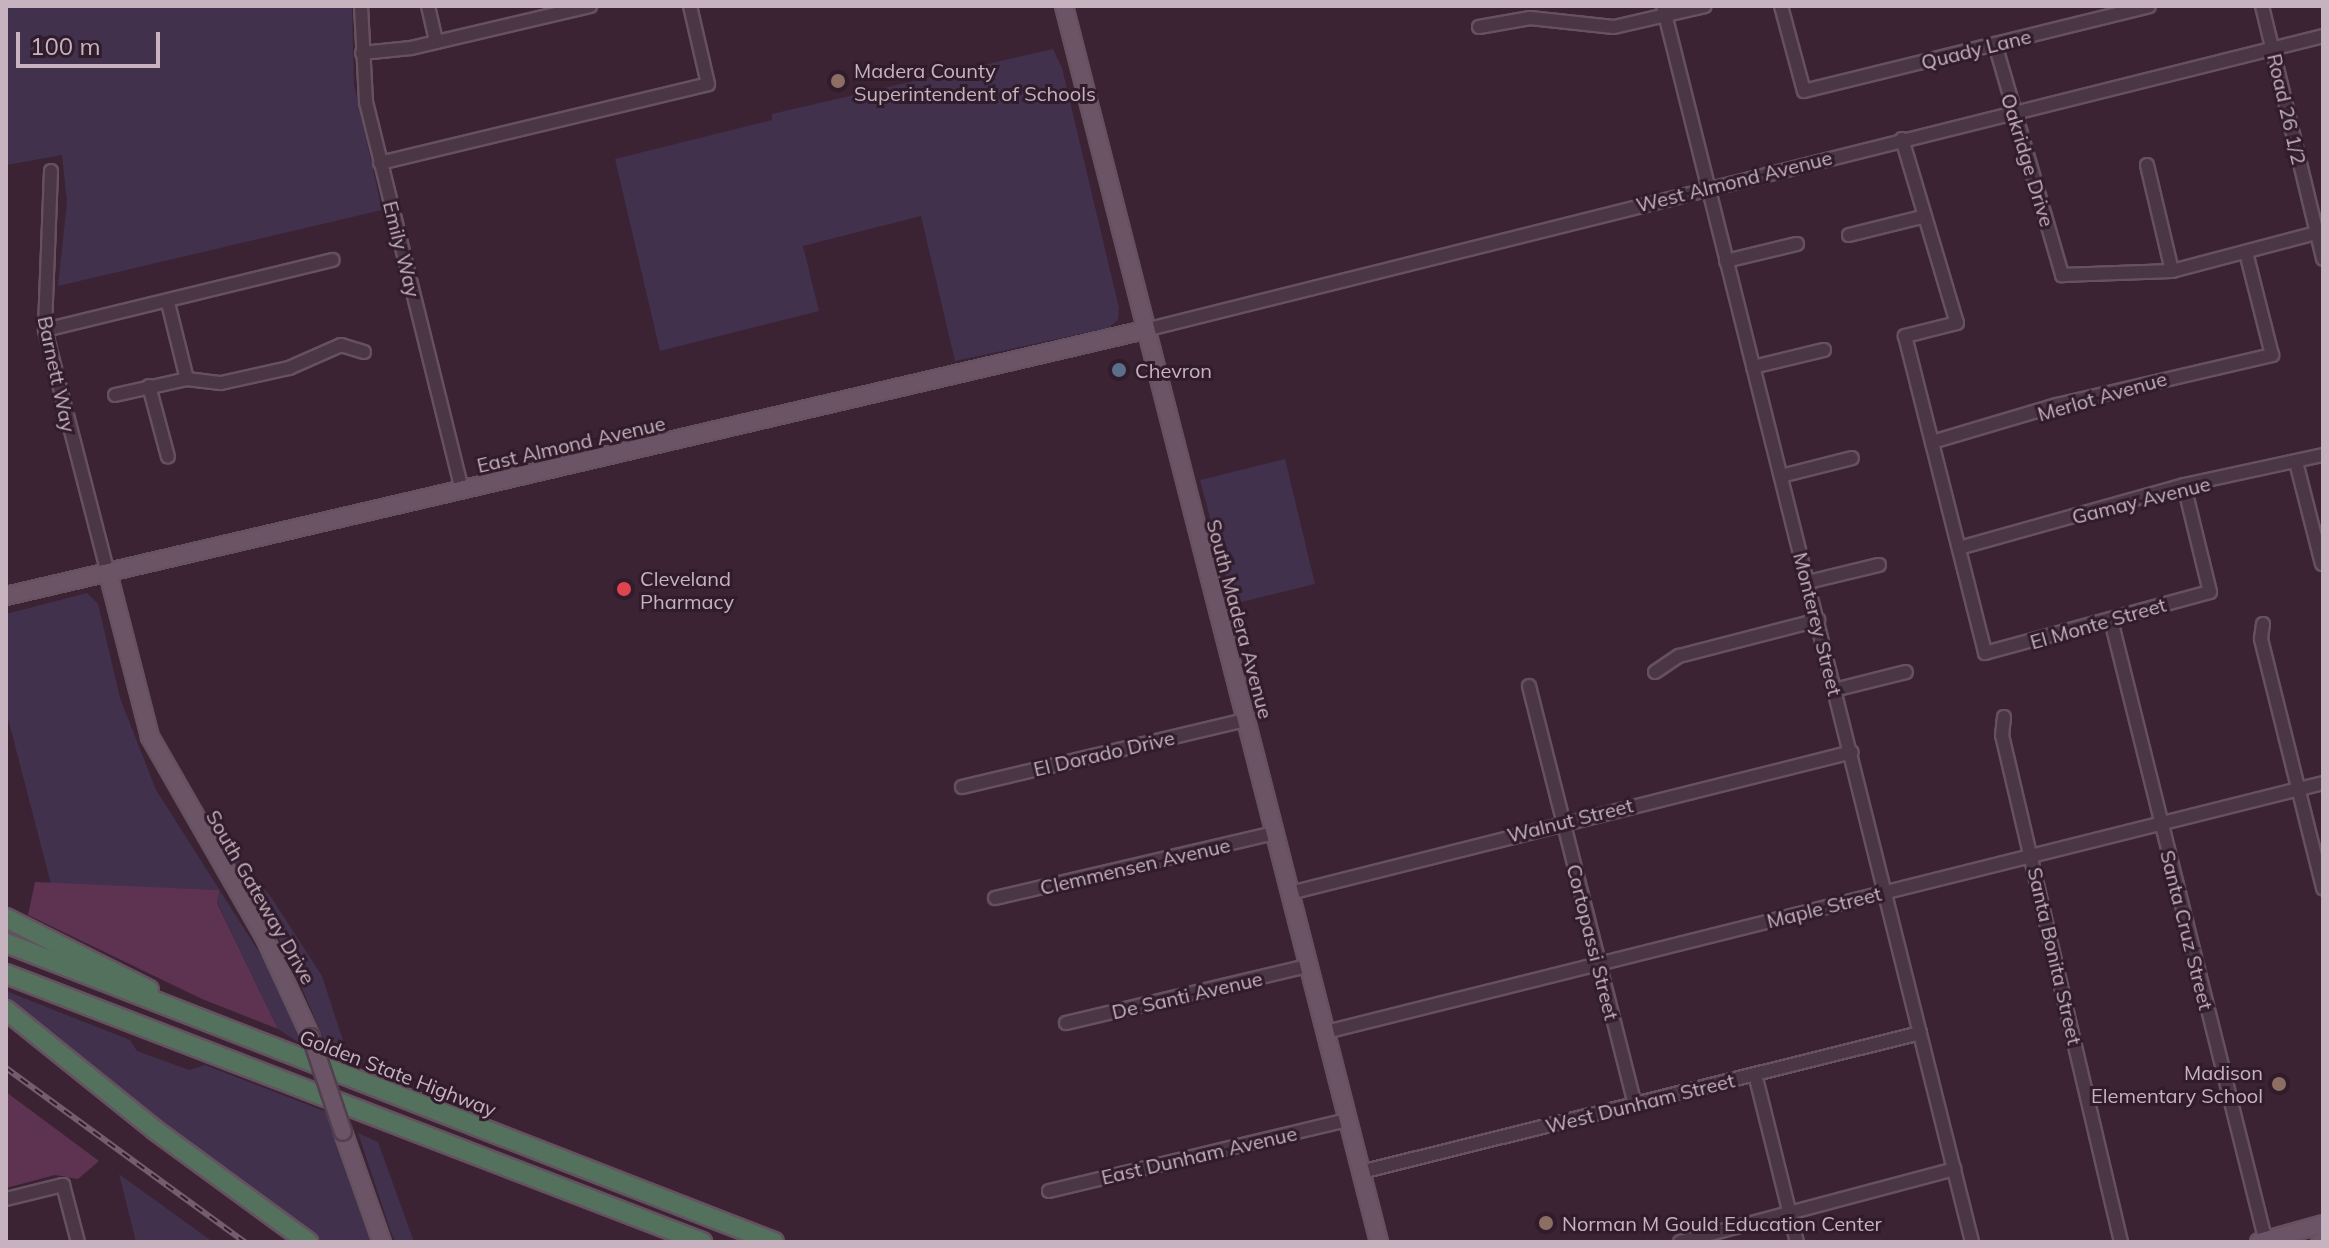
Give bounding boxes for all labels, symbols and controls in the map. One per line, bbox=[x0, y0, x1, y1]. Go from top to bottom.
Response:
scale bar bbox=[20, 16, 164, 66]
street label: Quady Lane bbox=[1919, 24, 2033, 74]
text: 100 m bbox=[30, 31, 101, 61]
street label: Road 26 1/2 bbox=[2263, 51, 2311, 167]
place label: Madera County Superintendent of Schools bbox=[854, 58, 1096, 105]
marker: Madera County Superintendent of Schools bbox=[829, 72, 847, 90]
street label: Oakridge Drive bbox=[1996, 90, 2060, 230]
street label: West Almond Avenue bbox=[1634, 145, 1834, 217]
street label: Emily Way bbox=[378, 198, 426, 300]
street label: Barnett Way bbox=[33, 314, 81, 434]
place label: Chevron bbox=[1135, 358, 1212, 382]
marker: Chevron bbox=[1110, 361, 1128, 379]
street label: Merlot Avenue bbox=[2035, 366, 2169, 426]
street label: East Almond Avenue bbox=[474, 411, 668, 477]
street label: Gamay Avenue bbox=[2069, 471, 2213, 529]
street label: South Madera Avenue bbox=[1202, 517, 1278, 721]
street label: Monterey Street bbox=[1789, 550, 1847, 698]
place label: Cleveland Pharmacy bbox=[640, 566, 734, 613]
marker: Cleveland Pharmacy bbox=[615, 580, 633, 598]
street label: El Monte Street bbox=[2027, 592, 2169, 654]
street label: El Dorado Drive bbox=[1031, 725, 1177, 781]
street label: Walnut Street bbox=[1505, 793, 1635, 847]
street label: South Gateway Drive bbox=[201, 806, 321, 988]
street label: Clemmensen Avenue bbox=[1038, 832, 1232, 900]
street label: Santa Cruz Street bbox=[2156, 848, 2218, 1012]
street label: Cortopassi Street bbox=[1562, 862, 1624, 1022]
street label: Santa Bonita Street bbox=[2023, 865, 2087, 1047]
street label: Maple Street bbox=[1764, 881, 1884, 933]
street label: De Santi Avenue bbox=[1109, 966, 1265, 1024]
street label: Golden State Highway bbox=[296, 1024, 500, 1122]
place label: Madison Elementary School bbox=[2091, 1060, 2263, 1107]
street label: West Dunham Street bbox=[1543, 1068, 1737, 1138]
marker: Madison Elementary School bbox=[2270, 1075, 2288, 1093]
street label: East Dunham Avenue bbox=[1099, 1121, 1299, 1189]
place label: Norman M Gould Education Center bbox=[1562, 1211, 1882, 1235]
marker: Norman M Gould Education Center bbox=[1537, 1214, 1555, 1232]

